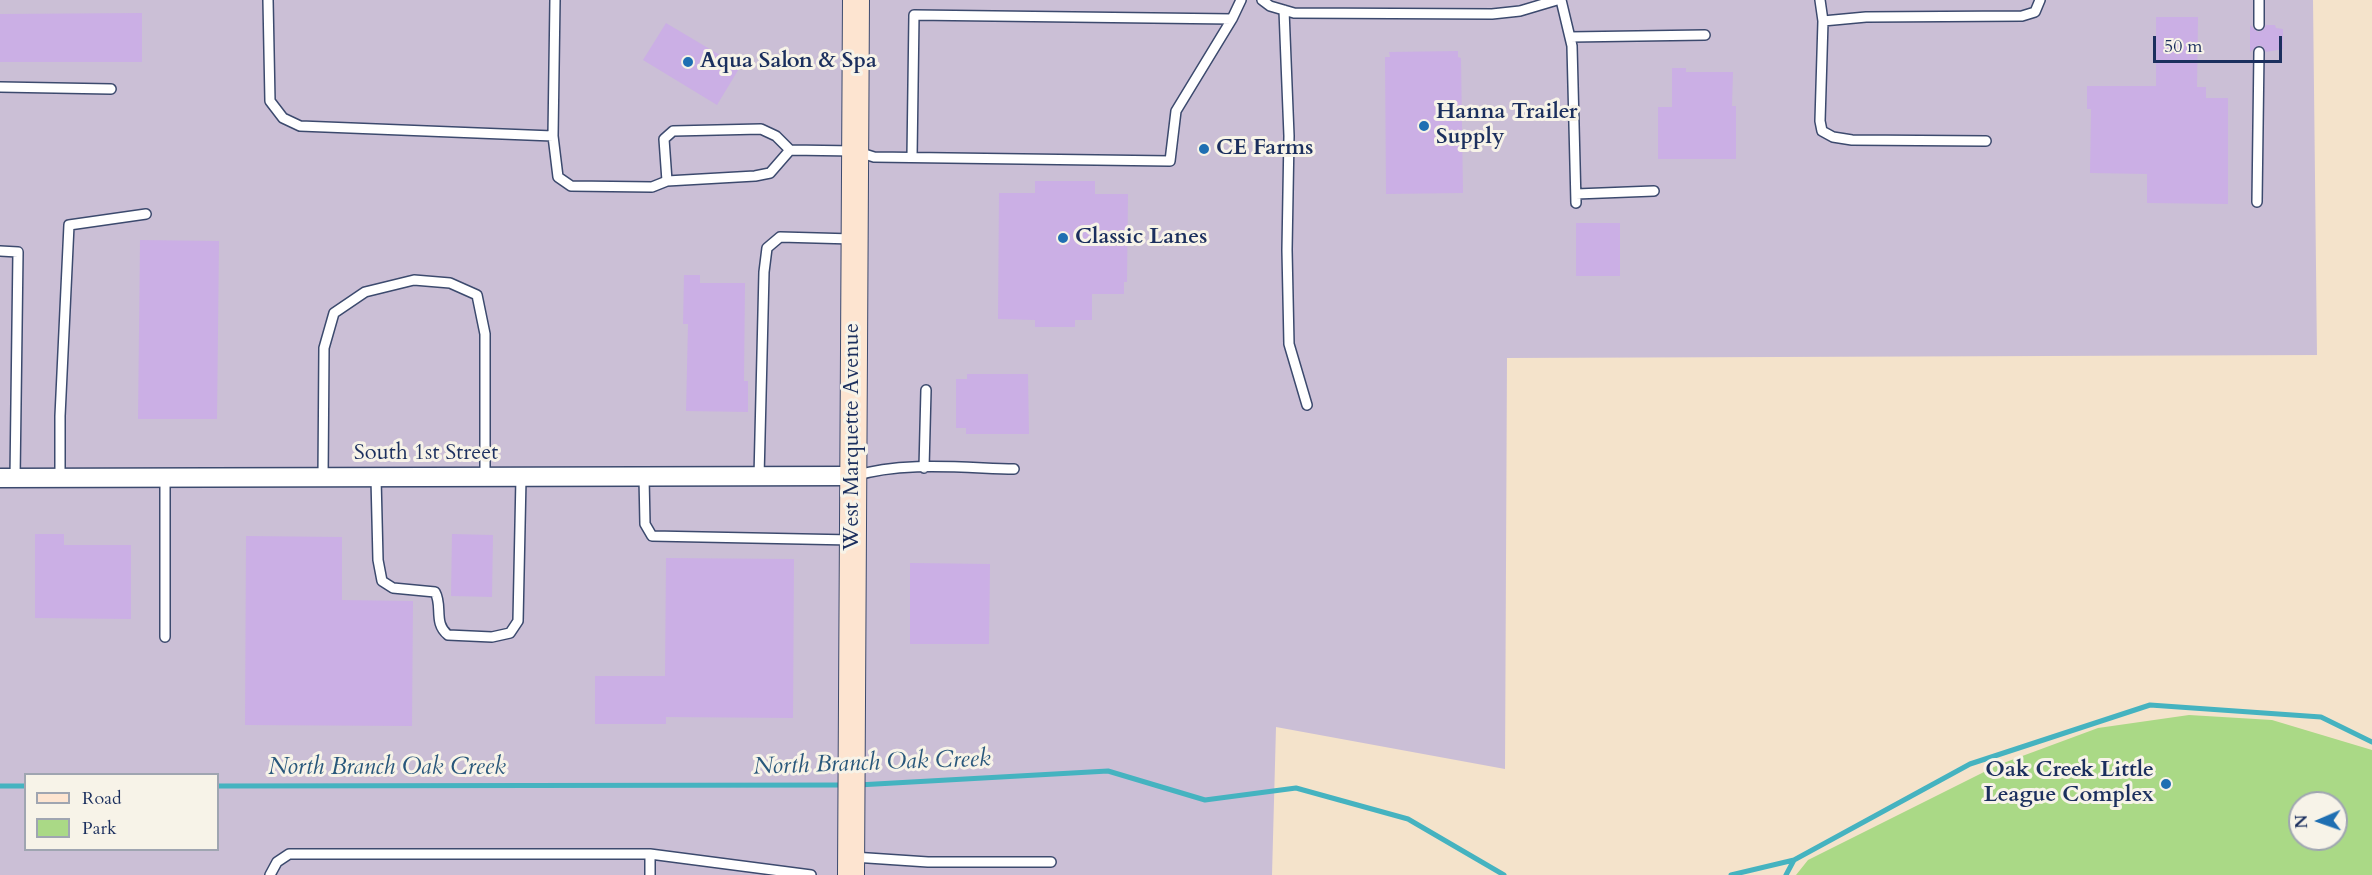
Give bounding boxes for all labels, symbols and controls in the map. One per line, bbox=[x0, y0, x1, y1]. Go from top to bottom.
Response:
scale bar bbox=[2156, 24, 2285, 62]
text: 50 m bbox=[2164, 34, 2203, 59]
place label: Aqua Salon & Spa bbox=[700, 49, 877, 75]
marker: Aqua Salon & Spa bbox=[681, 55, 695, 69]
place label: Hanna Trailer Supply bbox=[1436, 100, 1578, 152]
marker: Hanna Trailer Supply bbox=[1417, 119, 1431, 133]
place label: CE Farms bbox=[1216, 136, 1313, 162]
marker: CE Farms bbox=[1197, 142, 1211, 156]
place label: Classic Lanes bbox=[1075, 225, 1207, 251]
marker: Classic Lanes bbox=[1056, 231, 1070, 245]
street label: West Marquette Avenue bbox=[840, 323, 866, 551]
street label: South 1st Street bbox=[354, 441, 498, 467]
water label: North Branch Oak Creek bbox=[753, 745, 991, 783]
water label: North Branch Oak Creek bbox=[268, 754, 506, 782]
place label: Oak Creek Little League Complex bbox=[1984, 758, 2154, 810]
legend bbox=[24, 773, 219, 851]
marker: Oak Creek Little League Complex bbox=[2159, 777, 2173, 791]
text: Road bbox=[82, 786, 122, 811]
north arrow bbox=[2288, 791, 2348, 851]
text: N bbox=[2291, 814, 2313, 829]
text: Park bbox=[82, 816, 117, 841]

